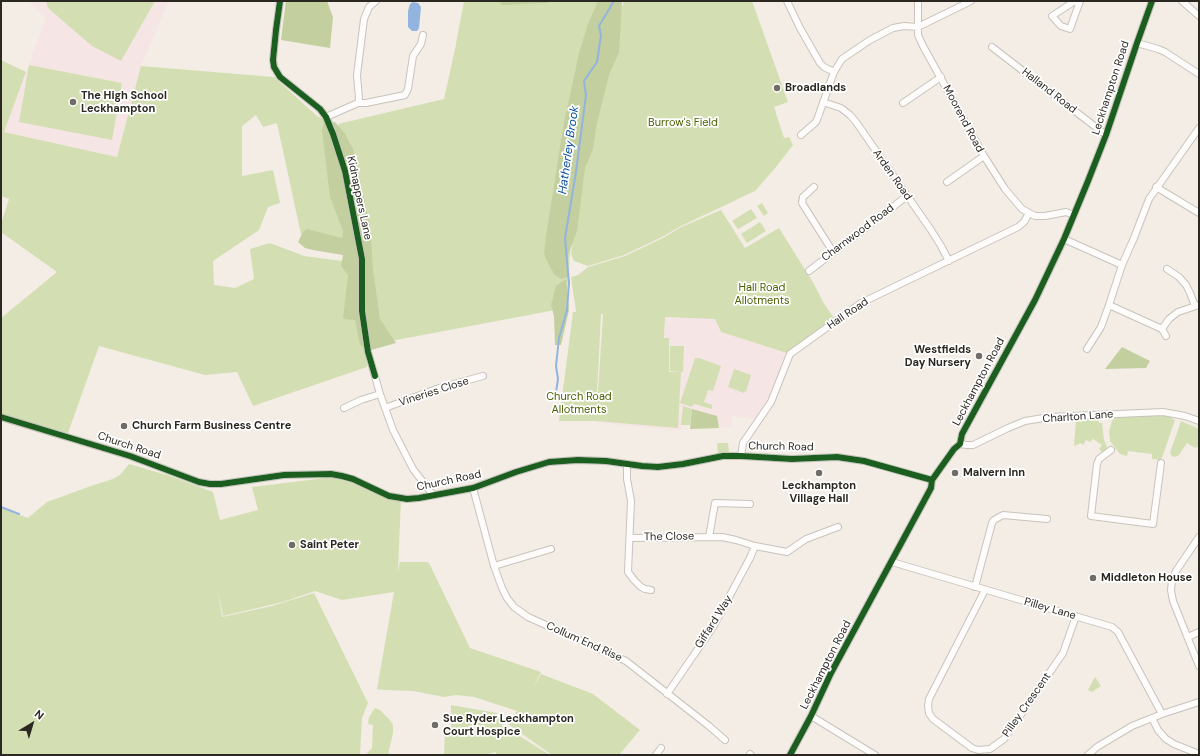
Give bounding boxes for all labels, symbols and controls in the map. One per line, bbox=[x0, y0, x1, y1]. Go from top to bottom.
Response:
street label: Leckhampton Road bbox=[1090, 39, 1132, 137]
street label: Halland Road bbox=[1019, 65, 1079, 117]
place label: Broadlands bbox=[785, 81, 846, 95]
marker: Broadlands bbox=[772, 83, 782, 93]
street label: Moorend Road bbox=[940, 83, 986, 155]
place label: The High School Leckhampton bbox=[81, 89, 167, 115]
marker: The High School Leckhampton bbox=[68, 97, 78, 107]
water label: Hatherley Brook bbox=[556, 105, 582, 195]
park label: Burrow's Field bbox=[648, 116, 718, 130]
street label: Arden Road bbox=[870, 147, 914, 203]
street label: Kidnappers Lane bbox=[344, 155, 374, 241]
street label: Charnwood Road bbox=[819, 201, 897, 265]
park label: Hall Road Allotments bbox=[734, 281, 790, 307]
street label: Hall Road bbox=[825, 295, 871, 333]
street label: Leckhampton Road bbox=[950, 336, 1008, 428]
place label: Westfields Day Nursery bbox=[905, 343, 971, 369]
marker: Westfields Day Nursery bbox=[974, 351, 984, 361]
street label: Vineries Close bbox=[397, 375, 471, 409]
park label: Church Road Allotments bbox=[546, 390, 612, 416]
street label: Charlton Lane bbox=[1042, 408, 1114, 426]
place label: Church Farm Business Centre bbox=[132, 419, 291, 433]
marker: Church Farm Business Centre bbox=[119, 421, 129, 431]
street label: Church Road bbox=[96, 430, 162, 462]
street label: Church Road bbox=[748, 440, 814, 454]
place label: Malvern Inn bbox=[963, 466, 1025, 480]
street label: Church Road bbox=[416, 468, 482, 494]
marker: Leckhampton Village Hall bbox=[814, 468, 824, 478]
marker: Malvern Inn bbox=[950, 468, 960, 478]
place label: Leckhampton Village Hall bbox=[782, 479, 856, 505]
street label: The Close bbox=[644, 530, 694, 544]
place label: Saint Peter bbox=[300, 538, 359, 552]
marker: Saint Peter bbox=[287, 540, 297, 550]
place label: Middleton House bbox=[1101, 571, 1192, 585]
marker: Middleton House bbox=[1088, 573, 1098, 583]
street label: Giffard Way bbox=[693, 593, 735, 651]
street label: Pilley Lane bbox=[1023, 595, 1077, 623]
street label: Leckhampton Road bbox=[798, 618, 854, 712]
street label: Collum End Rise bbox=[544, 619, 624, 665]
street label: Pilley Crescent bbox=[1000, 670, 1054, 740]
north arrow bbox=[12, 704, 52, 744]
text: N bbox=[32, 707, 47, 723]
place label: Sue Ryder Leckhampton Court Hospice bbox=[443, 712, 574, 738]
marker: Sue Ryder Leckhampton Court Hospice bbox=[430, 720, 440, 730]

